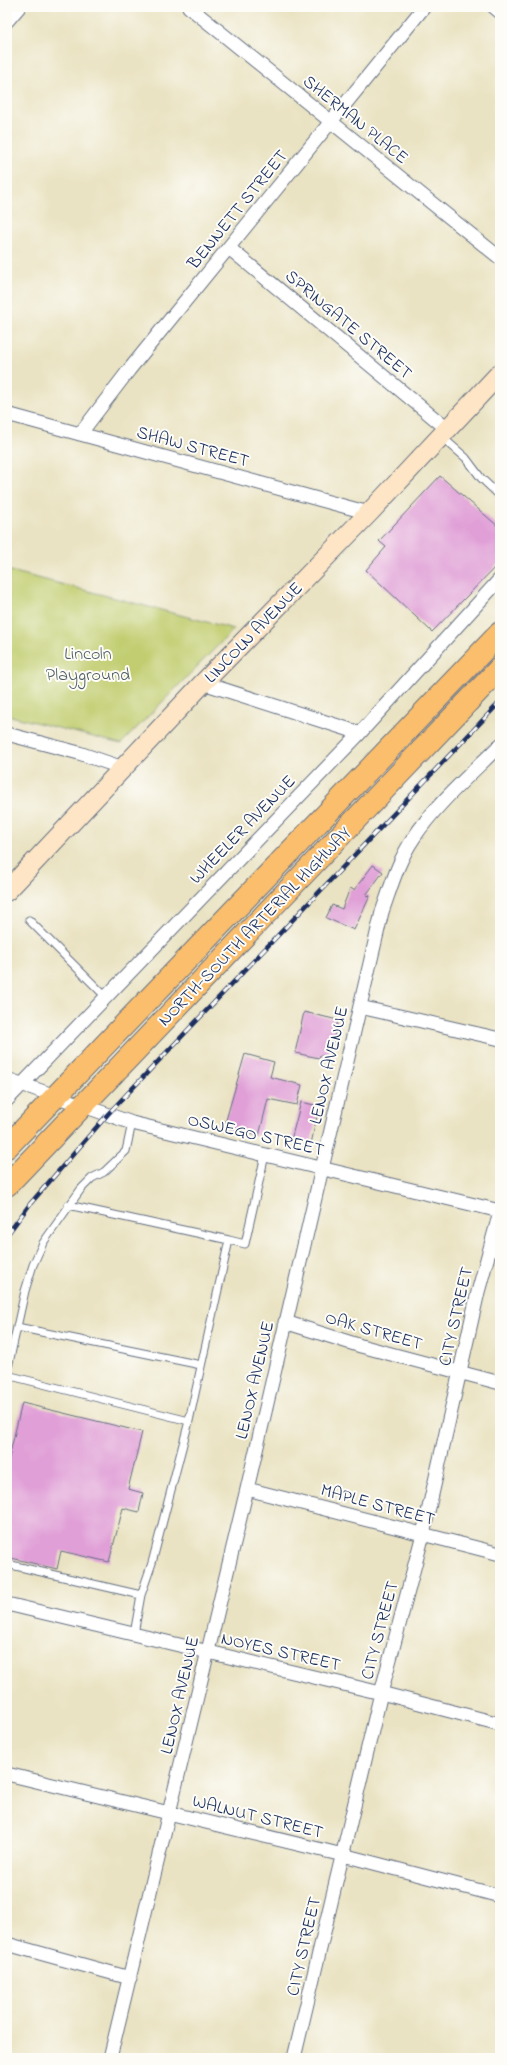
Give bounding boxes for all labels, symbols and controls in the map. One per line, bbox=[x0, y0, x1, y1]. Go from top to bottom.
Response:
street label: SHERMAN PLACE bbox=[296, 70, 413, 171]
street label: BENNETT STREET bbox=[181, 145, 295, 276]
street label: SPRINGATE STREET bbox=[278, 264, 417, 387]
street label: SHAW STREET bbox=[133, 420, 252, 475]
street label: LINCOLN AVENUE bbox=[199, 577, 310, 690]
park label: Lincoln Playground bbox=[46, 642, 130, 690]
street label: WHEELER AVENUE bbox=[184, 770, 303, 891]
street label: NORTH-SOUTH ARTERIAL HIGHWAY bbox=[153, 821, 359, 1033]
street label: LENOX AVENUE bbox=[304, 1004, 356, 1127]
street label: OSWEGO STREET bbox=[185, 1108, 326, 1164]
street label: CITY STREET bbox=[433, 1264, 481, 1369]
street label: OAK STREET bbox=[322, 1306, 425, 1358]
street label: LENOX AVENUE bbox=[230, 1319, 282, 1442]
street label: MAPLE STREET bbox=[317, 1478, 438, 1534]
street label: CITY STREET bbox=[355, 1578, 407, 1683]
street label: NOYES STREET bbox=[218, 1627, 343, 1679]
street label: LENOX AVENUE bbox=[155, 1634, 207, 1757]
street label: WALNUT STREET bbox=[189, 1789, 326, 1847]
street label: CITY STREET bbox=[281, 1894, 329, 1999]

